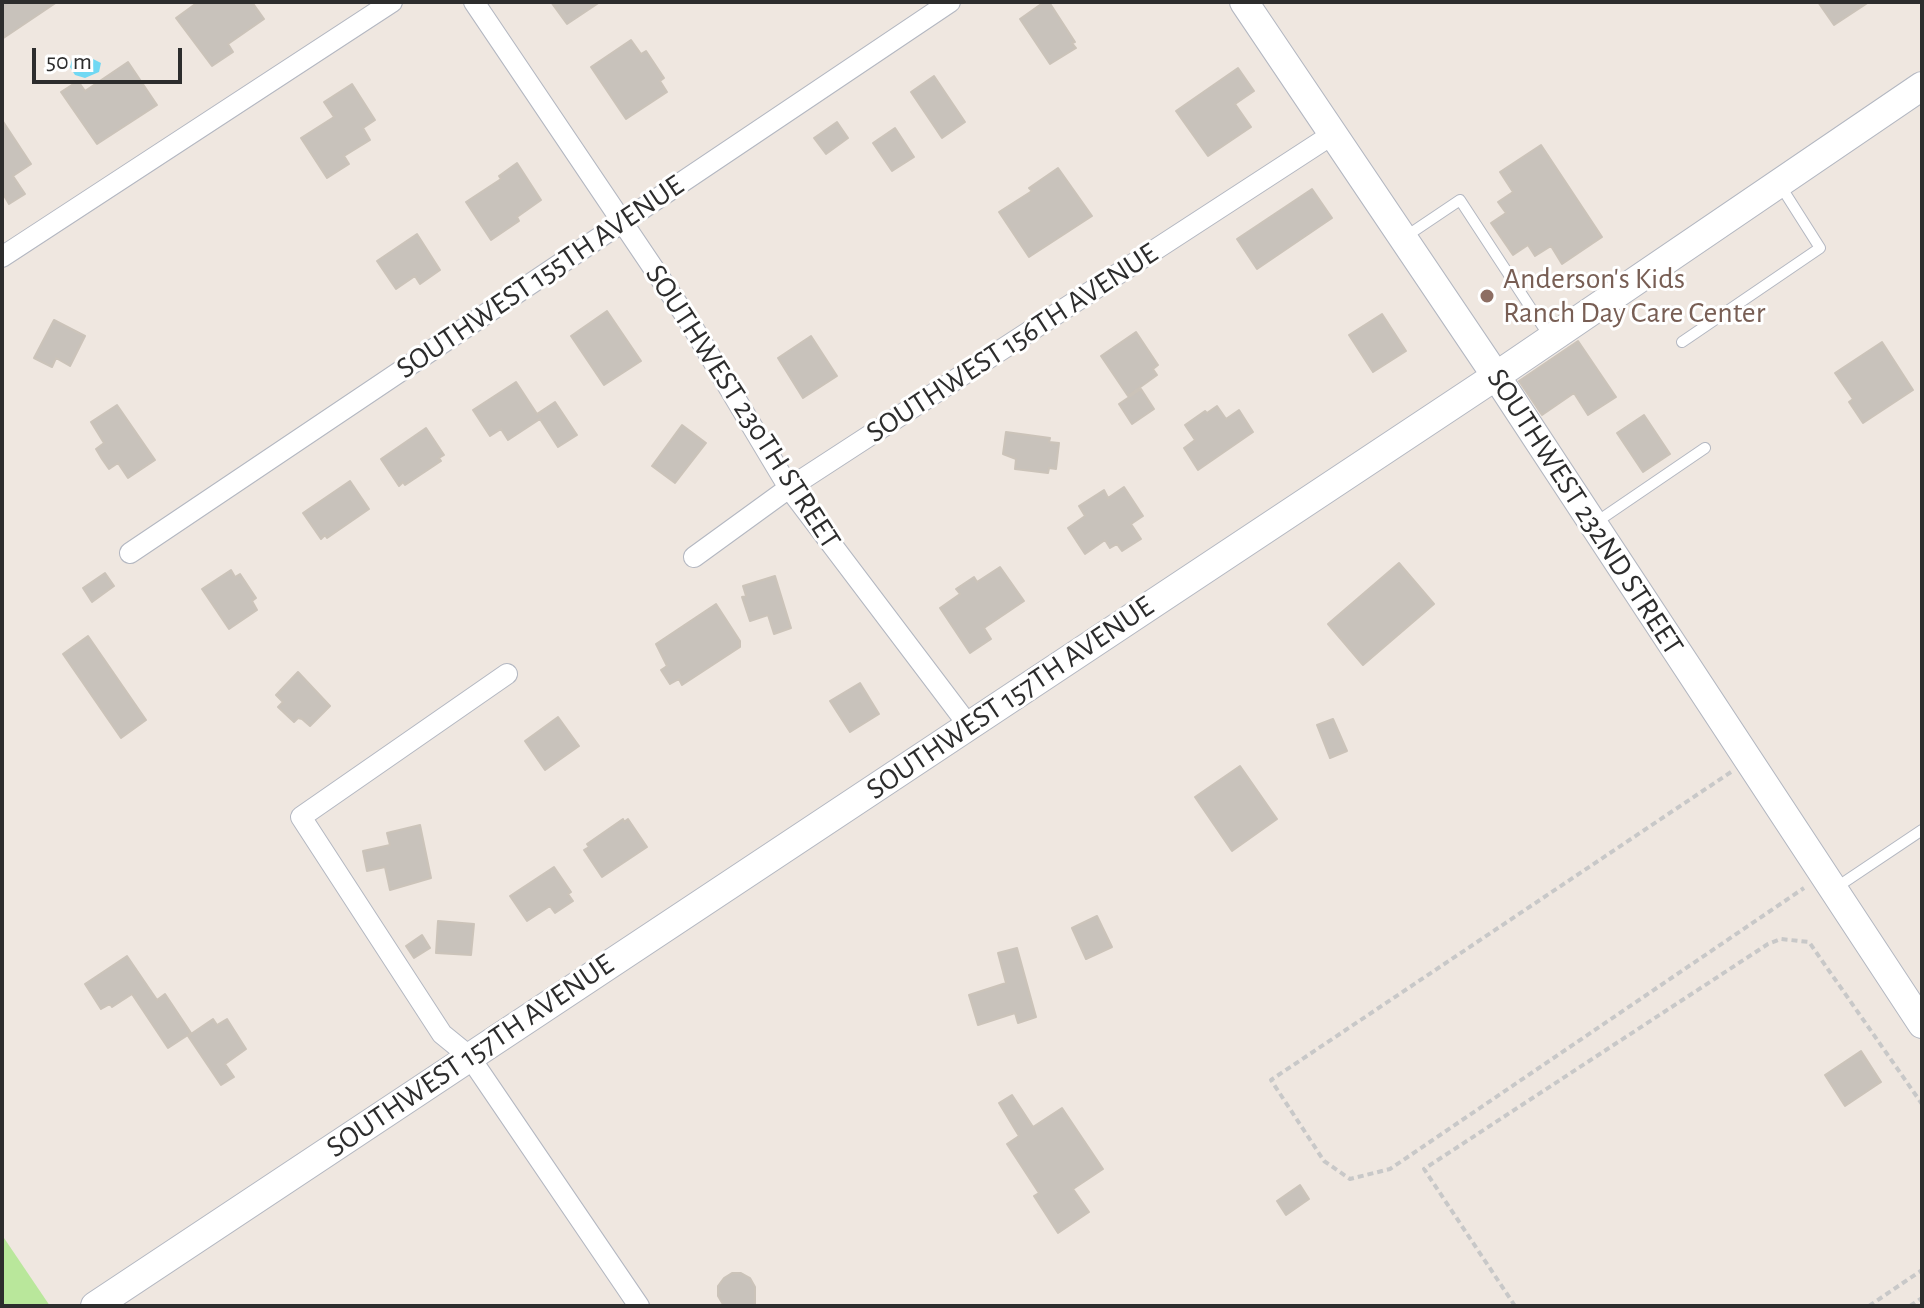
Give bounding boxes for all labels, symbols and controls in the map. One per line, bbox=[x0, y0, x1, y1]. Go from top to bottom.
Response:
scale bar bbox=[36, 32, 186, 82]
text: 50 m bbox=[46, 50, 92, 74]
street label: SOUTHWEST 155TH AVENUE bbox=[390, 167, 690, 387]
street label: SOUTHWEST 156TH AVENUE bbox=[860, 235, 1164, 451]
street label: SOUTHWEST 230TH STREET bbox=[638, 258, 848, 556]
place label: Anderson's Kids Ranch Day Care Center bbox=[1503, 261, 1765, 332]
marker: Anderson's Kids Ranch Day Care Center bbox=[1478, 287, 1496, 305]
street label: SOUTHWEST 232ND STREET bbox=[1479, 362, 1691, 662]
street label: SOUTHWEST 157TH AVENUE bbox=[860, 588, 1160, 808]
street label: SOUTHWEST 157TH AVENUE bbox=[320, 946, 620, 1166]

